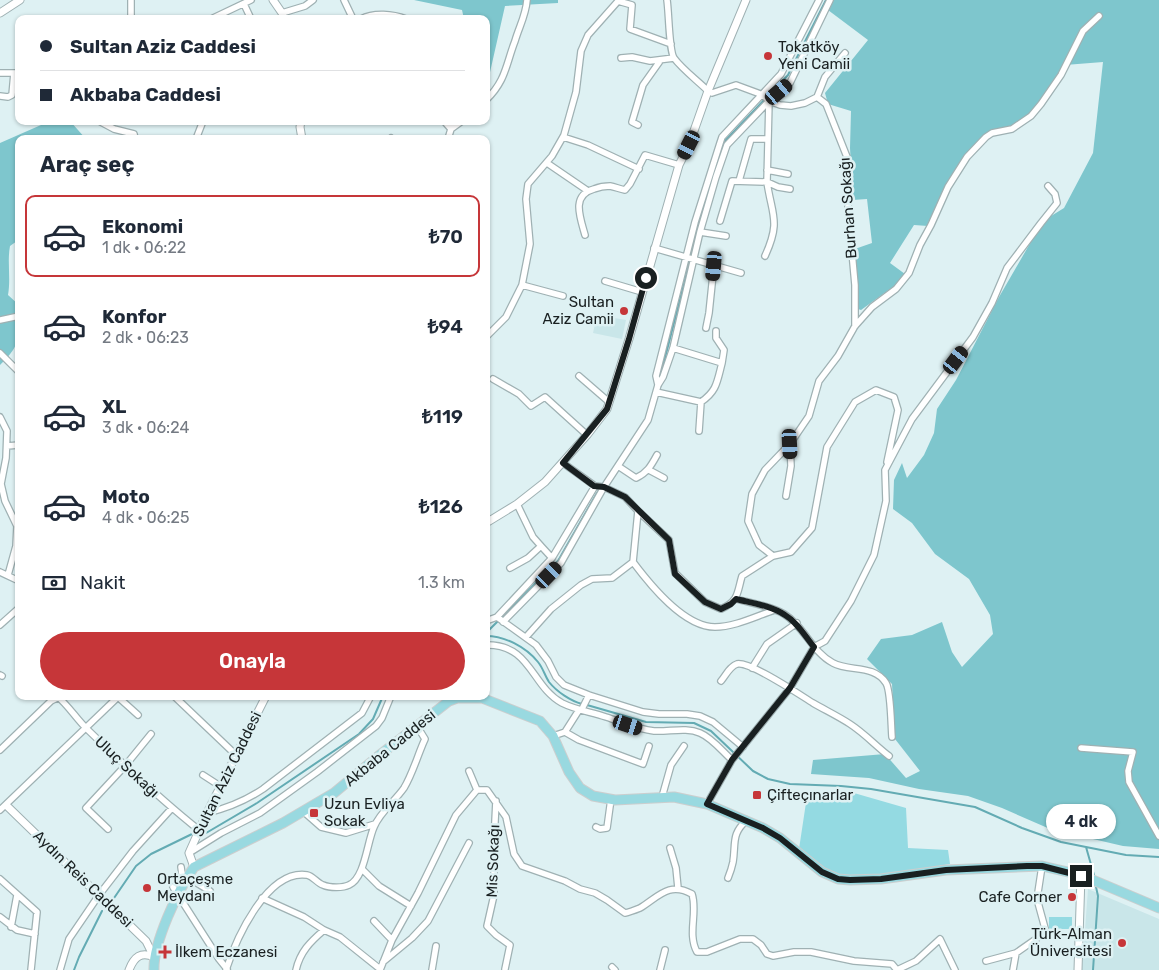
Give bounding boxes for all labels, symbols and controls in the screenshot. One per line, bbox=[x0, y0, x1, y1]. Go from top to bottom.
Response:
text: Sultan Aziz Caddesi bbox=[70, 35, 256, 58]
place label: Tokatköy Yeni Camii bbox=[778, 38, 850, 73]
marker: Tokatköy Yeni Camii bbox=[762, 50, 774, 62]
car bbox=[762, 77, 795, 107]
text: Akbaba Caddesi bbox=[70, 83, 221, 106]
car bbox=[675, 128, 702, 162]
text: Araç seç bbox=[40, 151, 134, 178]
street label: Burhan Sokağı bbox=[835, 157, 861, 259]
icon: car bbox=[42, 214, 87, 259]
text: Ekonomi bbox=[102, 215, 183, 238]
text: ₺70 bbox=[429, 225, 463, 248]
text: 1 dk · 06:22 bbox=[102, 238, 186, 257]
car bbox=[705, 250, 722, 282]
route start bbox=[635, 267, 657, 289]
place label: Sultan Aziz Camii bbox=[543, 293, 614, 328]
icon: car bbox=[42, 304, 87, 349]
text: Konfor bbox=[102, 305, 166, 328]
marker: Sultan Aziz Camii bbox=[618, 305, 630, 317]
text: ₺94 bbox=[428, 315, 463, 338]
text: 2 dk · 06:23 bbox=[102, 328, 189, 347]
car bbox=[940, 344, 971, 376]
icon: car bbox=[42, 394, 87, 439]
text: XL bbox=[102, 395, 126, 418]
text: ₺119 bbox=[422, 405, 463, 428]
text: 3 dk · 06:24 bbox=[102, 418, 189, 437]
car bbox=[781, 429, 798, 459]
icon: car bbox=[42, 484, 87, 529]
text: Moto bbox=[102, 485, 150, 508]
text: ₺126 bbox=[419, 495, 463, 518]
text: 4 dk · 06:25 bbox=[102, 508, 189, 527]
car bbox=[533, 559, 564, 591]
icon: cash bbox=[40, 569, 68, 597]
text: Nakit bbox=[80, 571, 126, 594]
text: 1.3 km bbox=[418, 573, 465, 592]
button: Onayla bbox=[40, 632, 465, 690]
street label: Akbaba Caddesi bbox=[341, 706, 439, 790]
street label: Sultan Aziz Caddesi bbox=[189, 709, 265, 839]
car bbox=[611, 713, 644, 737]
street label: Uluç Sokağı bbox=[91, 733, 163, 801]
place label: Çifteçınarlar bbox=[767, 786, 854, 804]
marker: Çifteçınarlar bbox=[751, 789, 763, 801]
place label: Uzun Evliya Sokak bbox=[324, 795, 405, 830]
callout: 4 dk bbox=[1046, 804, 1116, 838]
marker: Uzun Evliya Sokak bbox=[308, 807, 320, 819]
text: 4 dk bbox=[1064, 812, 1098, 831]
street label: Mis Sokağı bbox=[483, 824, 503, 898]
street label: Aydın Reis Caddesi bbox=[29, 827, 137, 931]
route end bbox=[1070, 865, 1092, 887]
place label: Ortaçeşme Meydanı bbox=[157, 870, 233, 905]
marker: Ortaçeşme Meydanı bbox=[141, 882, 153, 894]
place label: Cafe Corner bbox=[979, 888, 1062, 906]
marker: Cafe Corner bbox=[1066, 891, 1078, 903]
place label: Türk-Alman Üniversitesi bbox=[1030, 925, 1112, 960]
marker: Türk-Alman Üniversitesi bbox=[1116, 937, 1128, 949]
place label: İlkem Eczanesi bbox=[175, 943, 278, 961]
marker: İlkem Eczanesi bbox=[159, 946, 171, 958]

